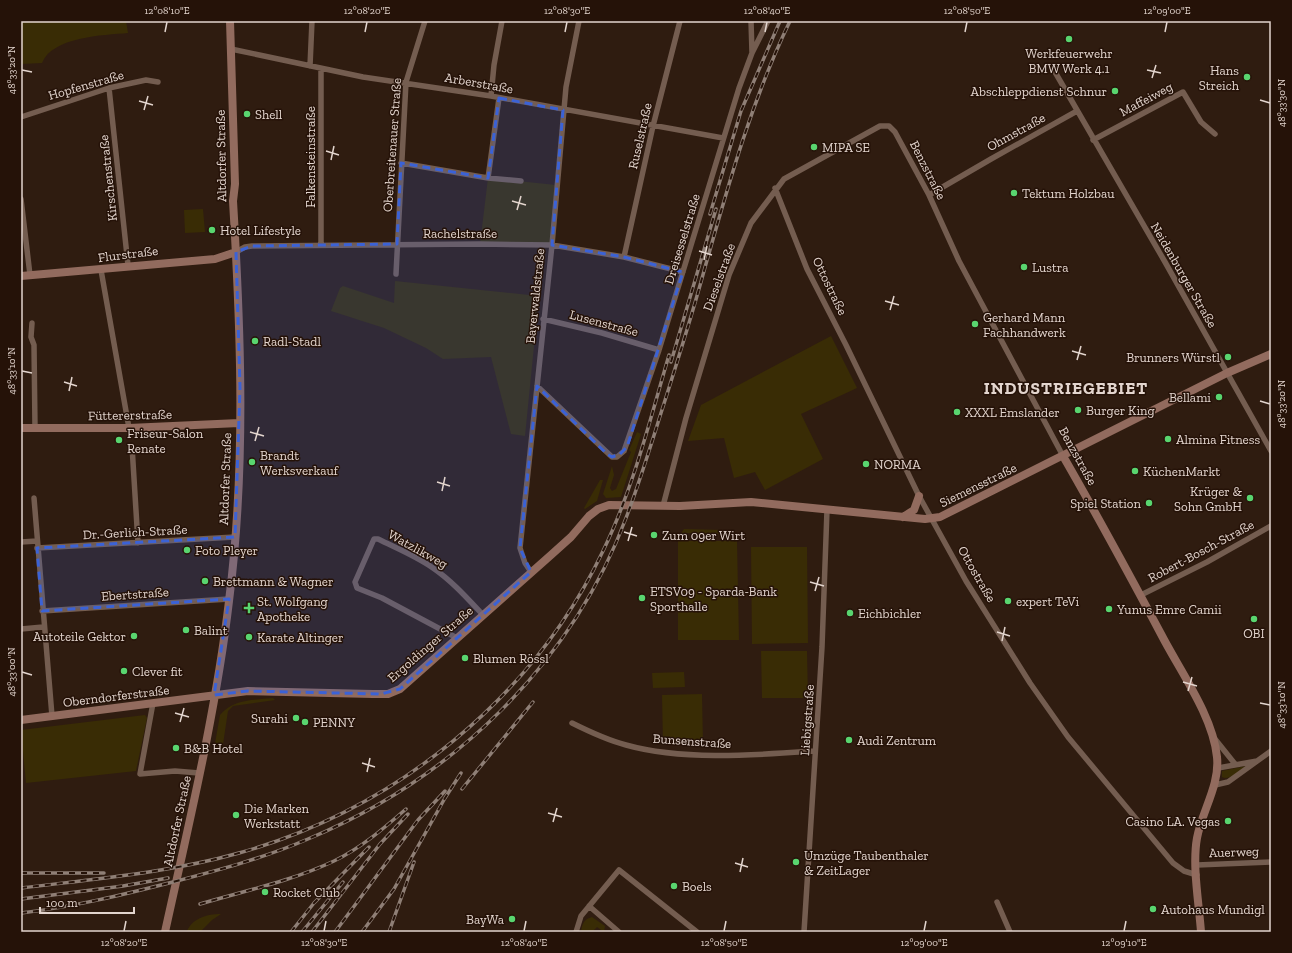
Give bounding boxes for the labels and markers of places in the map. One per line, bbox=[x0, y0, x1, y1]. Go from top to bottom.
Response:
marker: Werkfeuerwehr BMW Werk 4.1 bbox=[1064, 34, 1074, 44]
place label: Werkfeuerwehr BMW Werk 4.1 bbox=[1025, 46, 1113, 76]
place label: Hans Streich bbox=[1199, 63, 1240, 93]
marker: Hans Streich bbox=[1242, 72, 1252, 82]
place label: Abschleppdienst Schnur bbox=[971, 84, 1107, 99]
marker: Abschleppdienst Schnur bbox=[1110, 86, 1120, 96]
place label: Shell bbox=[255, 107, 283, 122]
marker: Shell bbox=[242, 109, 252, 119]
place label: MIPA SE bbox=[822, 140, 870, 155]
marker: MIPA SE bbox=[809, 142, 819, 152]
place label: Tektum Holzbau bbox=[1022, 186, 1115, 201]
marker: Tektum Holzbau bbox=[1009, 188, 1019, 198]
place label: Hotel Lifestyle bbox=[220, 223, 301, 238]
marker: Hotel Lifestyle bbox=[207, 225, 217, 235]
place label: Lustra bbox=[1032, 260, 1069, 275]
marker: Lustra bbox=[1019, 262, 1029, 272]
place label: Gerhard Mann Fachhandwerk bbox=[983, 310, 1066, 340]
marker: Gerhard Mann Fachhandwerk bbox=[970, 319, 980, 329]
place label: Radl-Stadl bbox=[263, 334, 321, 349]
marker: Radl-Stadl bbox=[250, 336, 260, 346]
place label: Brunners Würstl bbox=[1126, 350, 1221, 365]
marker: Brunners Würstl bbox=[1223, 352, 1233, 362]
place label: Bellami bbox=[1169, 390, 1211, 405]
marker: Bellami bbox=[1214, 392, 1224, 402]
place label: Burger King bbox=[1086, 403, 1155, 418]
place label: XXXL Emslander bbox=[965, 405, 1060, 420]
marker: Burger King bbox=[1073, 405, 1083, 415]
marker: XXXL Emslander bbox=[952, 407, 962, 417]
place label: Friseur-Salon Renate bbox=[127, 426, 204, 456]
place label: Almina Fitness bbox=[1176, 432, 1260, 447]
marker: Almina Fitness bbox=[1163, 434, 1173, 444]
marker: Friseur-Salon Renate bbox=[114, 435, 124, 445]
place label: Brandt Werksverkauf bbox=[260, 448, 339, 478]
marker: Brandt Werksverkauf bbox=[247, 457, 257, 467]
place label: NORMA bbox=[874, 457, 921, 472]
marker: NORMA bbox=[861, 459, 871, 469]
place label: KüchenMarkt bbox=[1143, 464, 1220, 479]
marker: KüchenMarkt bbox=[1130, 466, 1140, 476]
place label: Krüger & Sohn GmbH bbox=[1174, 484, 1243, 514]
marker: Krüger & Sohn GmbH bbox=[1245, 493, 1255, 503]
place label: Spiel Station bbox=[1070, 496, 1142, 511]
marker: Spiel Station bbox=[1144, 498, 1154, 508]
place label: Zum 09er Wirt bbox=[662, 528, 745, 543]
marker: Zum 09er Wirt bbox=[649, 530, 659, 540]
place label: Foto Pleyer bbox=[195, 543, 258, 558]
marker: Foto Pleyer bbox=[182, 545, 192, 555]
place label: Brettmann & Wagner bbox=[213, 574, 333, 589]
marker: Brettmann & Wagner bbox=[200, 576, 210, 586]
place label: ETSV09 - Sparda-Bank Sporthalle bbox=[650, 584, 777, 614]
marker: ETSV09 - Sparda-Bank Sporthalle bbox=[637, 593, 647, 603]
place label: St. Wolfgang Apotheke bbox=[257, 594, 328, 624]
place label: expert TeVi bbox=[1016, 594, 1079, 609]
marker: expert TeVi bbox=[1003, 596, 1013, 606]
place label: Yunus Emre Camii bbox=[1116, 602, 1222, 617]
marker: St. Wolfgang Apotheke bbox=[244, 603, 254, 613]
marker: Yunus Emre Camii bbox=[1104, 604, 1114, 614]
place label: Eichbichler bbox=[858, 606, 921, 621]
marker: Eichbichler bbox=[845, 608, 855, 618]
marker: OBI bbox=[1249, 614, 1259, 624]
place label: Balint bbox=[194, 623, 228, 638]
marker: Balint bbox=[181, 625, 191, 635]
place label: OBI bbox=[1243, 626, 1265, 641]
place label: Autoteile Gektor bbox=[33, 629, 126, 644]
place label: Karate Altinger bbox=[257, 630, 343, 645]
marker: Autoteile Gektor bbox=[129, 631, 139, 641]
marker: Karate Altinger bbox=[244, 632, 254, 642]
place label: Blumen Rössl bbox=[473, 651, 549, 666]
marker: Blumen Rössl bbox=[460, 653, 470, 663]
place label: Clever fit bbox=[132, 664, 183, 679]
marker: Clever fit bbox=[119, 666, 129, 676]
place label: Surahi bbox=[251, 711, 288, 726]
marker: Surahi bbox=[291, 713, 301, 723]
place label: PENNY bbox=[313, 715, 355, 730]
marker: PENNY bbox=[300, 717, 310, 727]
place label: Audi Zentrum bbox=[857, 733, 937, 748]
marker: Audi Zentrum bbox=[844, 735, 854, 745]
place label: B&B Hotel bbox=[184, 741, 243, 756]
marker: B&B Hotel bbox=[171, 743, 181, 753]
place label: Die Marken Werkstatt bbox=[244, 801, 310, 831]
marker: Die Marken Werkstatt bbox=[231, 810, 241, 820]
place label: Casino LA. Vegas bbox=[1125, 814, 1220, 829]
marker: Casino LA. Vegas bbox=[1223, 816, 1233, 826]
place label: Umzüge Taubenthaler & ZeitLager bbox=[804, 848, 929, 878]
marker: Umzüge Taubenthaler & ZeitLager bbox=[791, 857, 801, 867]
place label: Boels bbox=[682, 879, 712, 894]
marker: Boels bbox=[669, 881, 679, 891]
place label: Rocket Club bbox=[273, 885, 340, 900]
marker: Rocket Club bbox=[260, 887, 270, 897]
place label: Autohaus Mundigl bbox=[1161, 902, 1265, 917]
marker: Autohaus Mundigl bbox=[1148, 904, 1158, 914]
place label: BayWa bbox=[466, 912, 505, 927]
marker: BayWa bbox=[507, 914, 517, 924]

